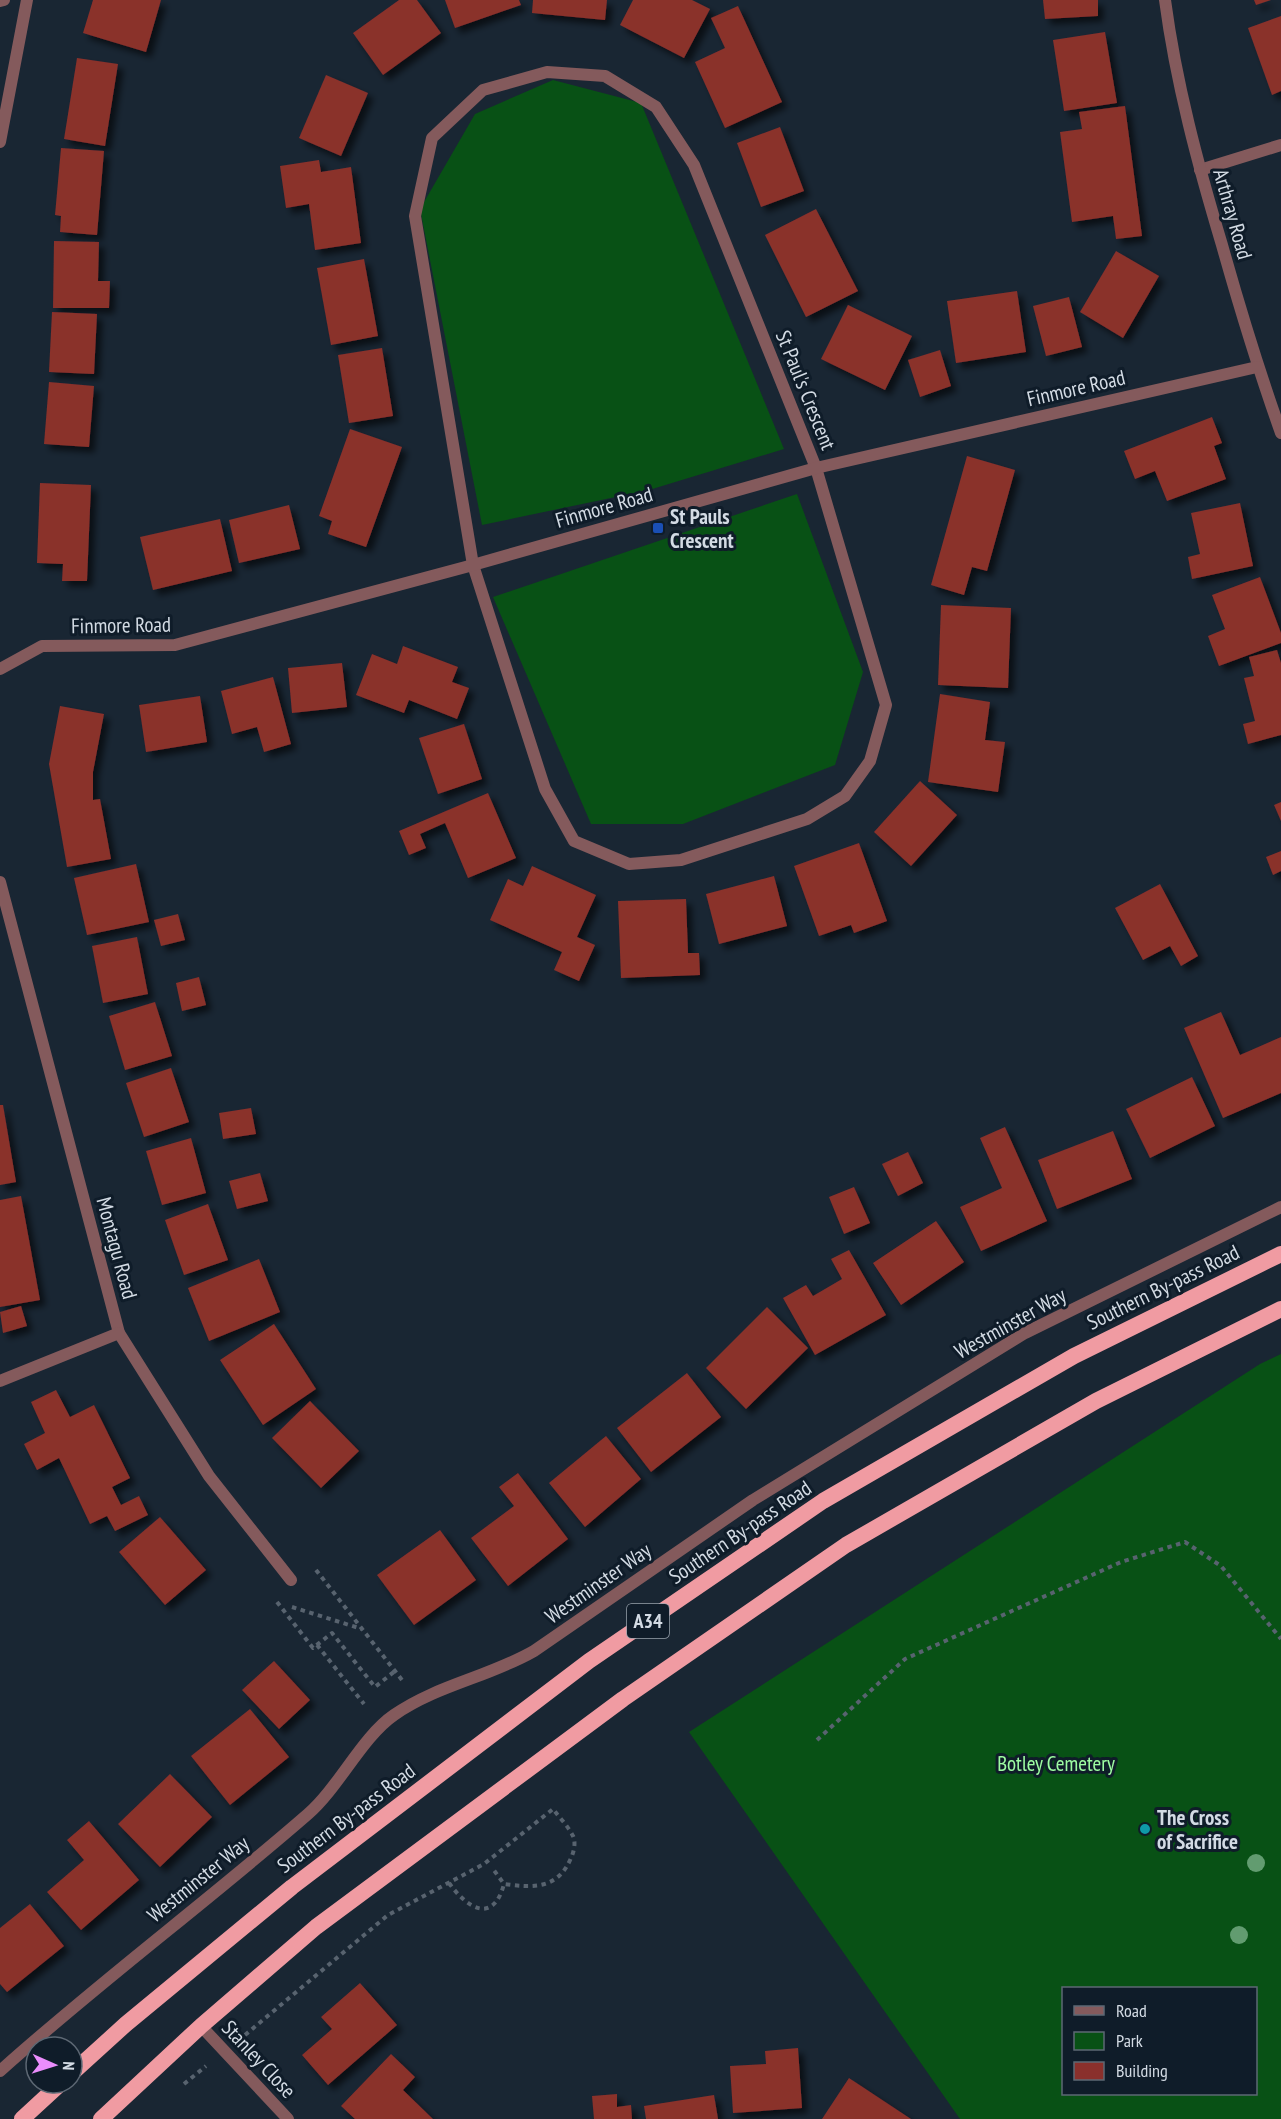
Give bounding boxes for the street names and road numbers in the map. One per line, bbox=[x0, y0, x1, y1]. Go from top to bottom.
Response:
street label: Arthray Road bbox=[1207, 166, 1259, 262]
street label: St Paul's Crescent bbox=[770, 326, 842, 454]
street label: Finmore Road bbox=[1024, 364, 1128, 412]
street label: Finmore Road bbox=[552, 480, 656, 534]
street label: Finmore Road bbox=[71, 611, 171, 639]
street label: Montagu Road bbox=[90, 1194, 144, 1302]
street label: Southern By-pass Road bbox=[1082, 1238, 1244, 1336]
street label: Westminster Way bbox=[950, 1281, 1071, 1365]
street label: Southern By-pass Road bbox=[664, 1474, 816, 1590]
street label: Westminster Way bbox=[540, 1537, 656, 1629]
road number: A34 bbox=[627, 1604, 669, 1638]
street label: Southern By-pass Road bbox=[272, 1757, 420, 1879]
street label: Westminster Way bbox=[142, 1830, 254, 1928]
street label: Stanley Close bbox=[216, 2014, 302, 2104]

